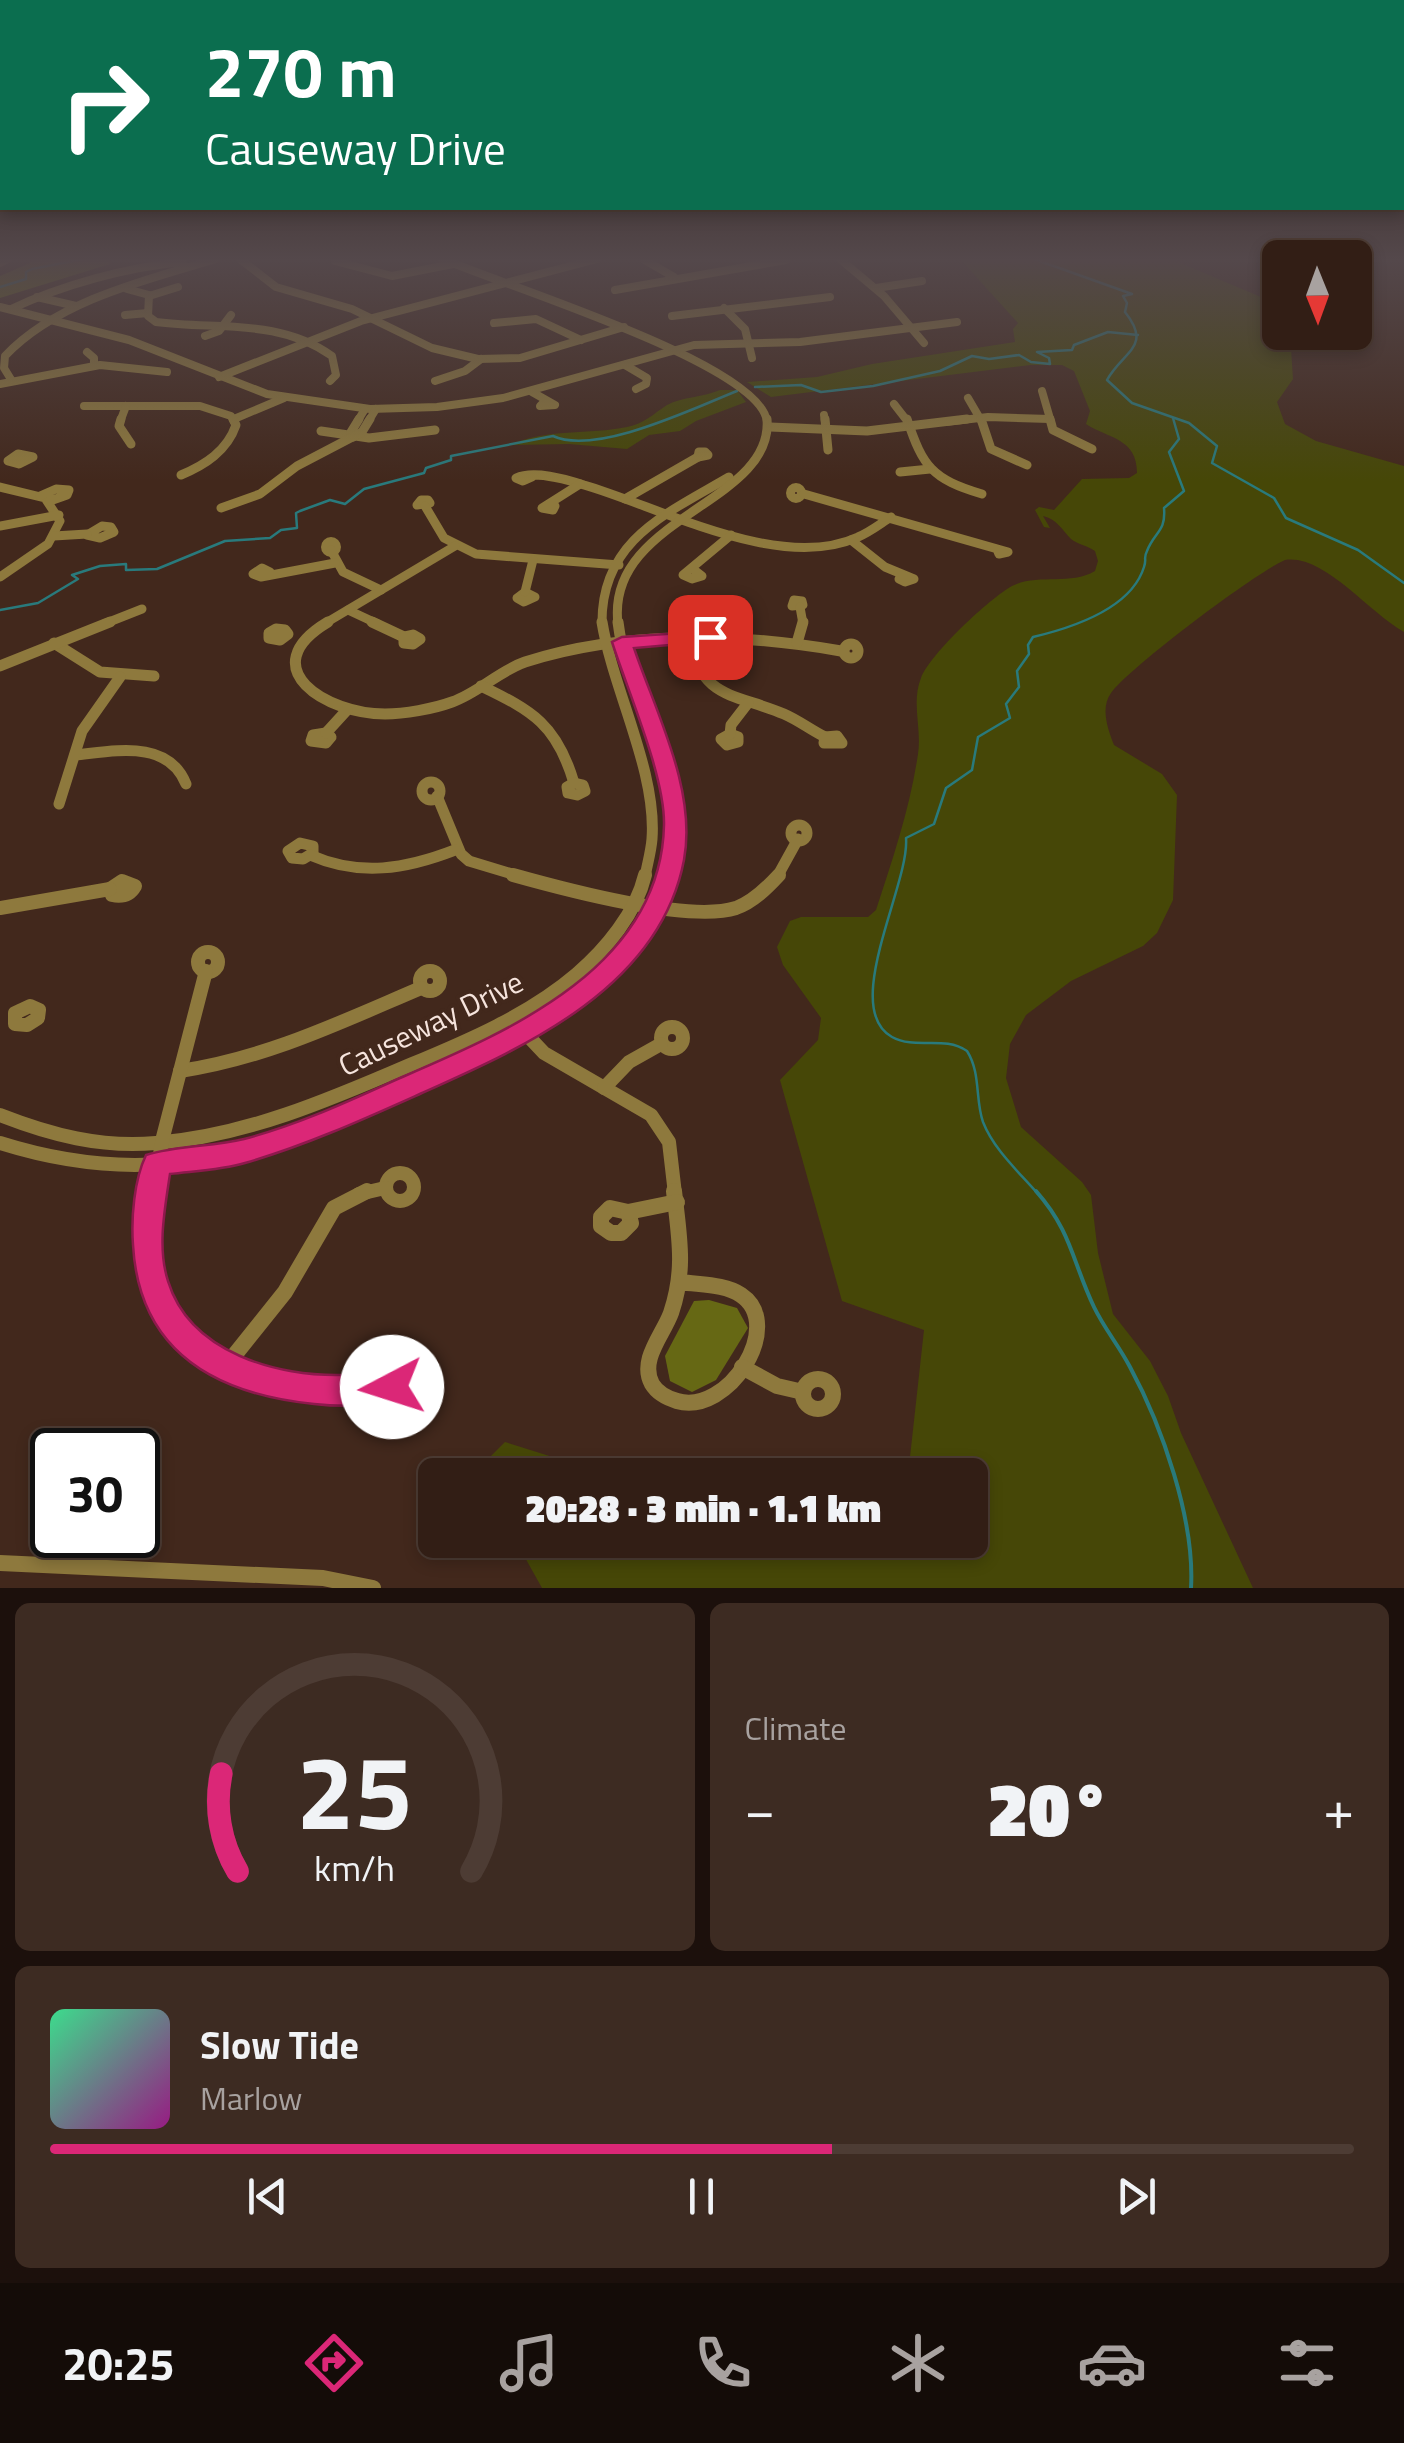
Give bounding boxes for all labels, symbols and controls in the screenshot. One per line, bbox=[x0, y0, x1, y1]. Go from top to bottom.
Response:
text: 270 m bbox=[205, 18, 397, 124]
icon: right bbox=[40, 40, 170, 170]
text: Causeway Drive bbox=[205, 114, 506, 182]
north arrow bbox=[1262, 240, 1372, 350]
map controls bbox=[1262, 240, 1372, 350]
pin bbox=[668, 595, 753, 680]
icon: arrive bbox=[683, 610, 738, 665]
street label: Causeway Drive bbox=[330, 958, 531, 1088]
position arrow bbox=[340, 1335, 444, 1439]
speed limit sign: 30 bbox=[30, 1428, 160, 1558]
text: 20:28 · 3 min · 1.1 km bbox=[525, 1479, 881, 1537]
text: Climate bbox=[745, 1704, 846, 1752]
text: 25 bbox=[297, 1711, 413, 1869]
text: 20° bbox=[987, 1751, 1111, 1865]
text: − bbox=[745, 1767, 775, 1850]
text: + bbox=[1323, 1767, 1354, 1850]
text: km/h bbox=[314, 1840, 395, 1895]
text: Slow Tide bbox=[200, 2016, 359, 2074]
text: Marlow bbox=[200, 2074, 303, 2122]
icon: previous bbox=[240, 2169, 295, 2224]
icon: pause bbox=[674, 2169, 729, 2224]
icon: next bbox=[1109, 2169, 1164, 2224]
icon: directions bbox=[299, 2328, 369, 2398]
icon: music bbox=[494, 2328, 564, 2398]
icon: phone bbox=[688, 2328, 758, 2398]
icon: climate bbox=[883, 2328, 953, 2398]
icon: car bbox=[1077, 2328, 1147, 2398]
icon: filters bbox=[1272, 2328, 1342, 2398]
text: 20:25 bbox=[62, 2329, 175, 2397]

